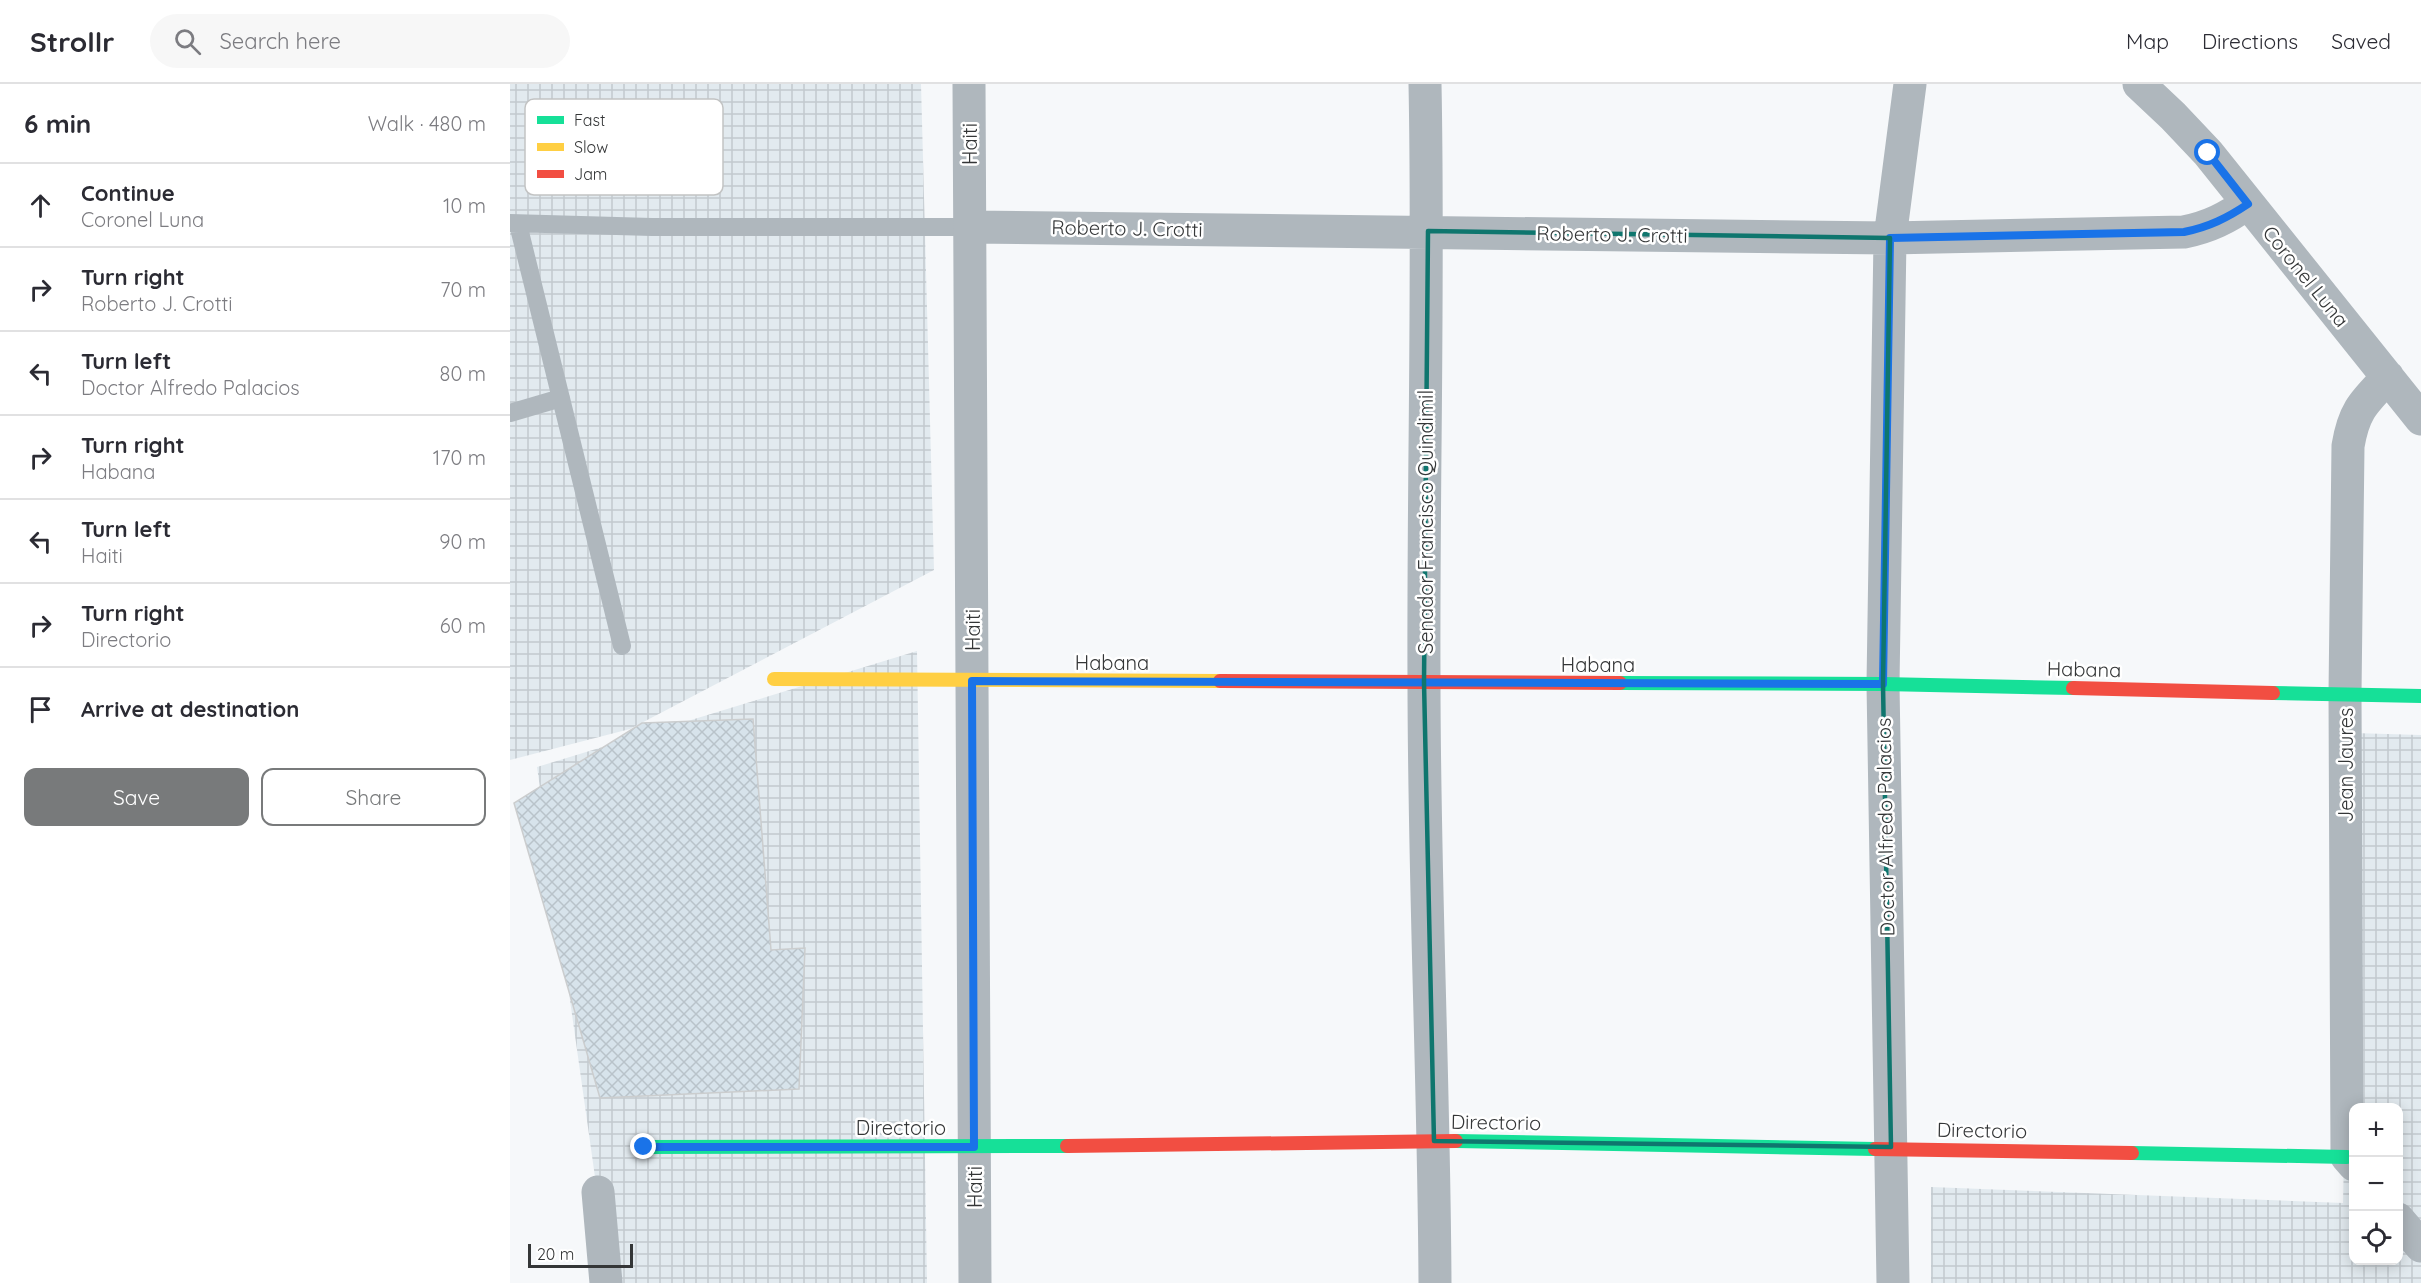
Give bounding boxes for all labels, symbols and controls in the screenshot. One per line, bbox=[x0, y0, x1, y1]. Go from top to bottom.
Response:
search box bbox=[150, 14, 570, 68]
text: Strollr bbox=[30, 24, 114, 59]
icon: search bbox=[171, 25, 204, 58]
text: Search here bbox=[219, 27, 341, 55]
text: Map bbox=[2126, 28, 2169, 54]
text: Directions bbox=[2202, 28, 2298, 54]
text: Saved bbox=[2331, 28, 2391, 54]
legend bbox=[525, 99, 723, 195]
text: 6 min bbox=[24, 107, 91, 140]
text: Fast bbox=[574, 110, 605, 130]
text: Walk · 480 m bbox=[368, 111, 486, 136]
street label: Haiti bbox=[957, 123, 982, 165]
text: Slow bbox=[574, 137, 608, 157]
route start bbox=[2194, 139, 2220, 165]
text: Jam bbox=[574, 164, 607, 184]
text: Continue bbox=[81, 179, 175, 207]
icon: ahead bbox=[24, 189, 57, 222]
text: 10 m bbox=[443, 193, 486, 218]
text: Coronel Luna bbox=[81, 207, 204, 232]
street label: Roberto J. Crotti bbox=[1051, 214, 1203, 242]
street label: Roberto J. Crotti bbox=[1536, 220, 1688, 248]
street label: Coronel Luna bbox=[2258, 220, 2354, 332]
text: Turn right bbox=[81, 263, 185, 291]
icon: right bbox=[24, 273, 57, 306]
text: 70 m bbox=[440, 277, 486, 302]
text: Roberto J. Crotti bbox=[81, 291, 232, 316]
text: Turn left bbox=[81, 347, 171, 375]
icon: left bbox=[24, 357, 57, 390]
text: 80 m bbox=[440, 361, 486, 386]
text: Doctor Alfredo Palacios bbox=[81, 375, 300, 400]
street label: Senador Francisco Quindimil bbox=[1413, 390, 1438, 654]
text: Turn right bbox=[81, 431, 185, 459]
icon: right bbox=[24, 441, 57, 474]
text: 170 m bbox=[433, 445, 486, 470]
text: Habana bbox=[81, 459, 155, 484]
text: Turn left bbox=[81, 515, 171, 543]
icon: left bbox=[24, 525, 57, 558]
text: 90 m bbox=[439, 529, 486, 554]
text: Haiti bbox=[81, 543, 123, 568]
text: Turn right bbox=[81, 599, 185, 627]
icon: right bbox=[24, 609, 57, 642]
street label: Haiti bbox=[960, 609, 985, 651]
text: 60 m bbox=[440, 613, 486, 638]
text: Directorio bbox=[81, 627, 171, 652]
street label: Habana bbox=[1075, 650, 1149, 675]
street label: Habana bbox=[1561, 652, 1635, 677]
street label: Habana bbox=[2047, 656, 2121, 682]
icon: arrive bbox=[24, 693, 57, 726]
text: Arrive at destination bbox=[81, 695, 299, 723]
street label: Jean Jaures bbox=[2333, 708, 2358, 822]
street label: Doctor Alfredo Palacios bbox=[1871, 717, 1899, 937]
button: Save bbox=[24, 768, 249, 826]
button: Share bbox=[261, 768, 486, 826]
map controls bbox=[2349, 1103, 2403, 1265]
button: + bbox=[2349, 1103, 2403, 1157]
street label: Directorio bbox=[1451, 1109, 1541, 1135]
street label: Directorio bbox=[856, 1115, 946, 1140]
street label: Directorio bbox=[1937, 1117, 2027, 1143]
route end bbox=[630, 1133, 656, 1159]
button: − bbox=[2349, 1157, 2403, 1211]
street label: Haiti bbox=[962, 1166, 987, 1208]
button: locate bbox=[2349, 1211, 2403, 1265]
scale bar bbox=[528, 1241, 633, 1268]
text: 20 m bbox=[537, 1244, 574, 1264]

